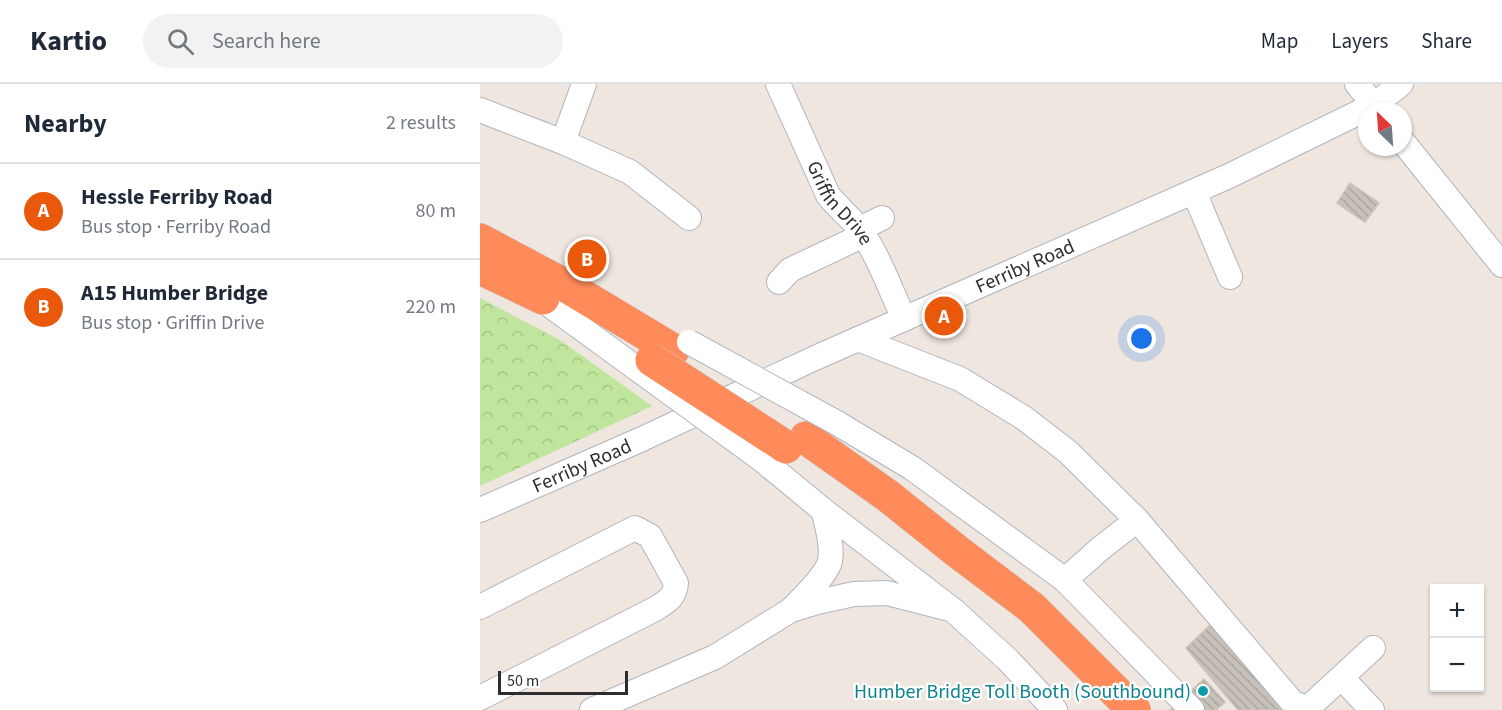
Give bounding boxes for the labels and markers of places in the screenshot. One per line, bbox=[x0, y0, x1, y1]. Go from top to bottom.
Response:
pin: B bbox=[568, 236, 606, 282]
pin: A bbox=[924, 294, 964, 338]
place label: Humber Bridge Toll Booth (Southbound) bbox=[854, 678, 1191, 706]
marker: Humber Bridge Toll Booth (Southbound) bbox=[1196, 684, 1210, 698]

